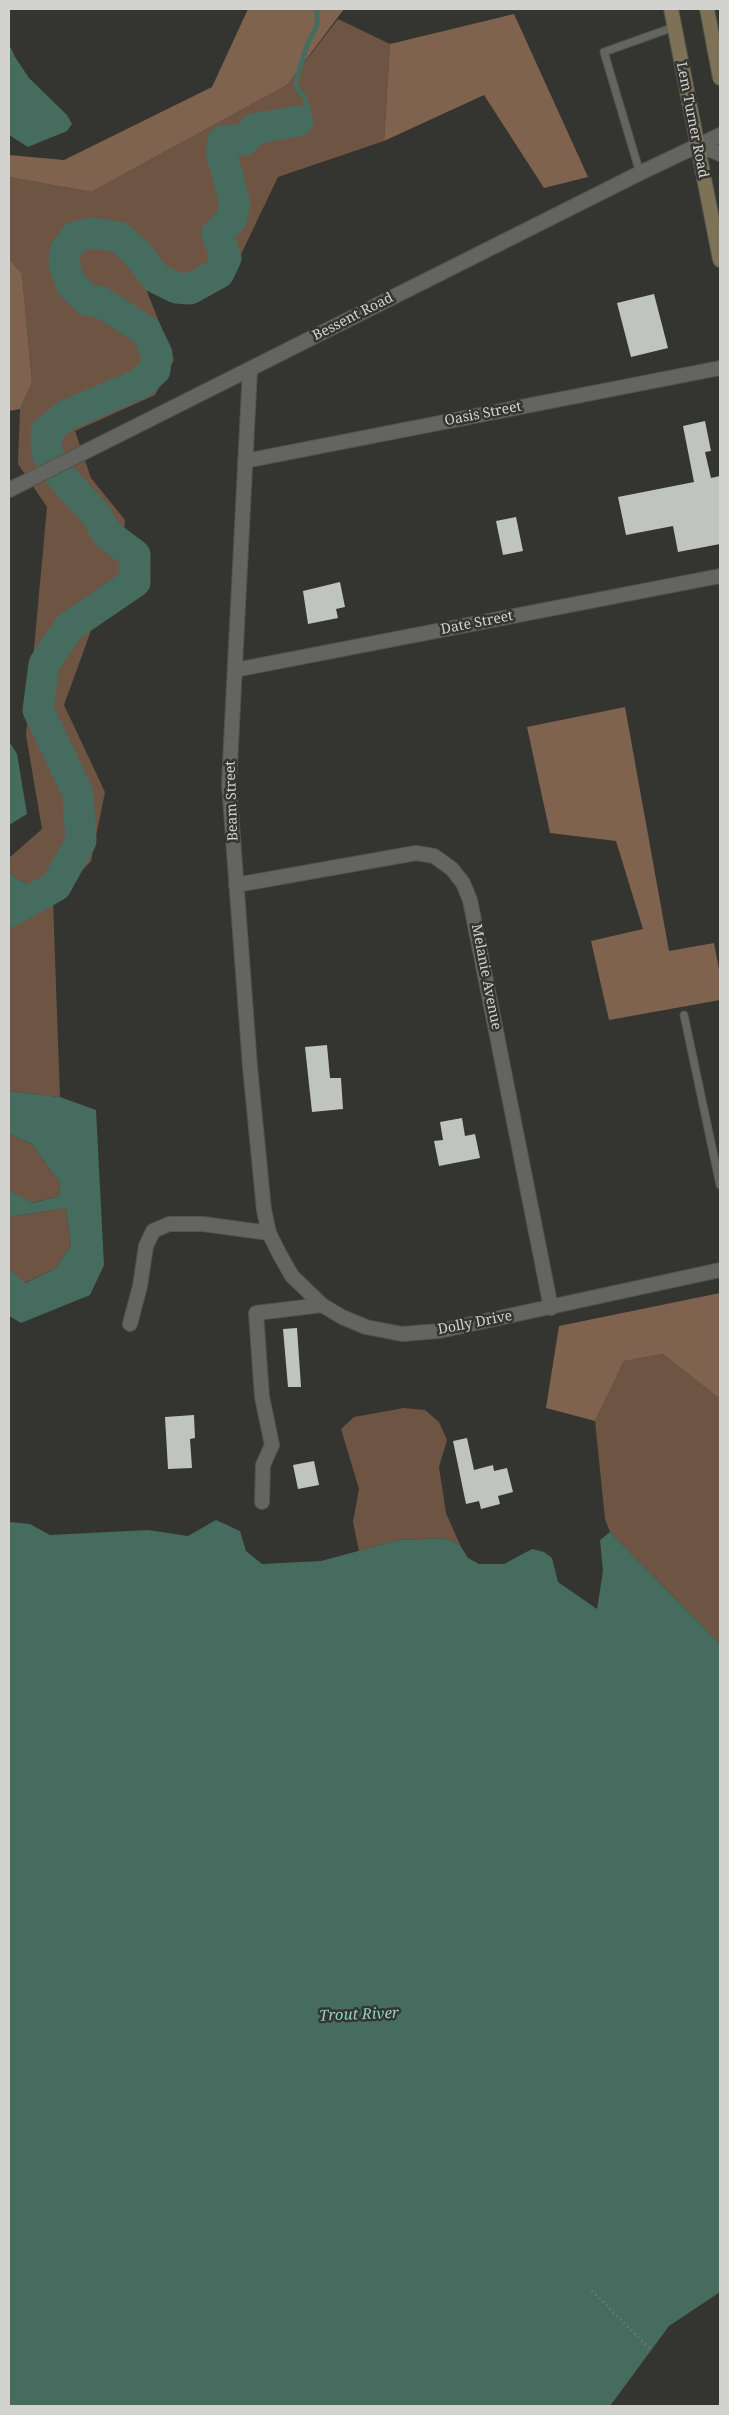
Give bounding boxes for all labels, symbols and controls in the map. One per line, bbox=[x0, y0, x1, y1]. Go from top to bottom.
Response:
street label: Lem Turner Road bbox=[673, 61, 711, 179]
street label: Bessent Road bbox=[310, 290, 396, 344]
street label: Oasis Street bbox=[443, 398, 523, 430]
street label: Date Street bbox=[439, 608, 515, 638]
street label: Beam Street bbox=[222, 761, 242, 841]
street label: Melanie Avenue bbox=[467, 923, 505, 1031]
street label: Dolly Drive bbox=[436, 1308, 514, 1338]
water label: Trout River bbox=[319, 2005, 399, 2025]

